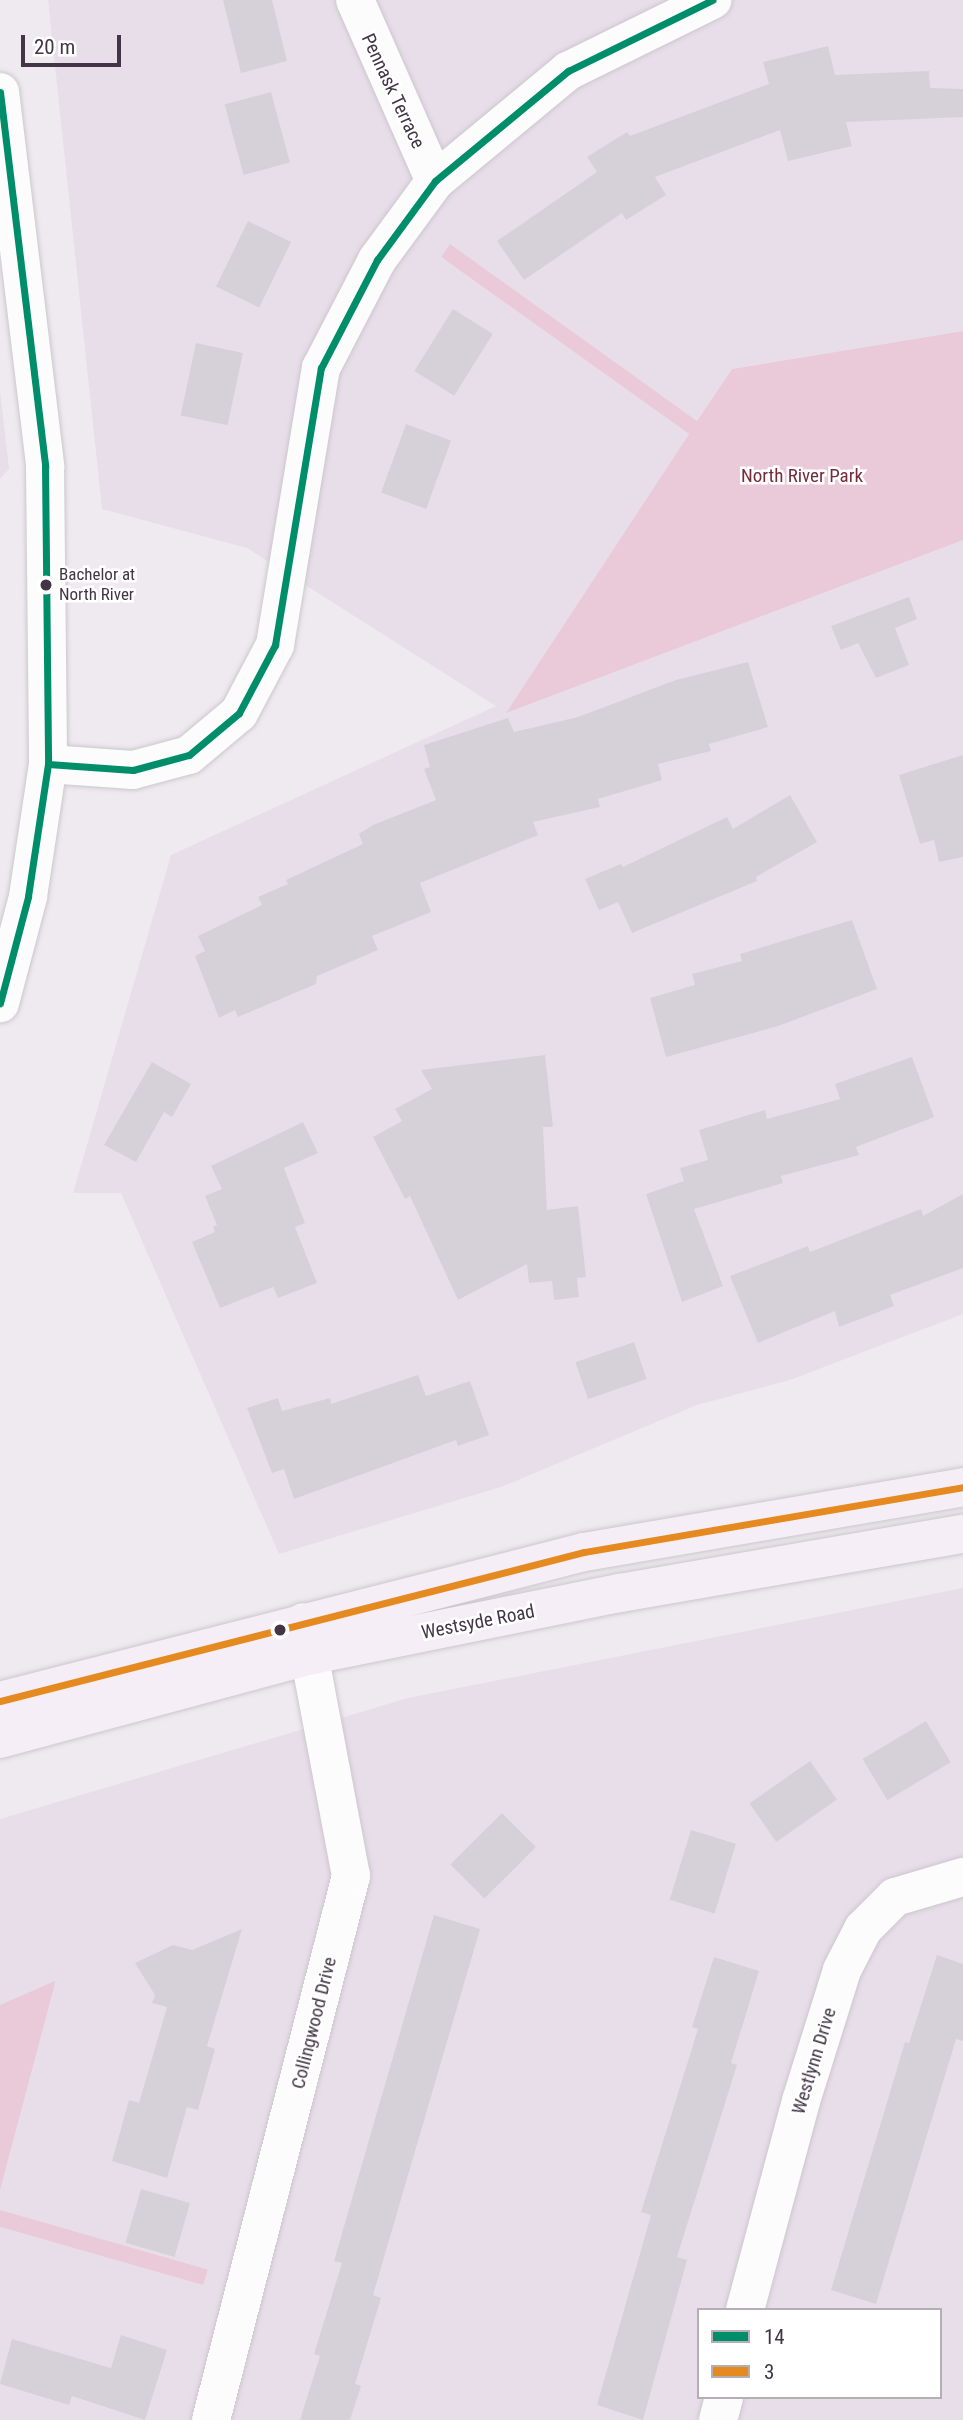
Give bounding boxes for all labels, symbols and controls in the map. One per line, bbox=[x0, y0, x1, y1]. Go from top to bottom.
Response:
scale bar bbox=[24, 21, 124, 65]
street label: Pennask Terrace bbox=[356, 30, 430, 152]
text: 20 m bbox=[34, 35, 75, 59]
park label: North River Park bbox=[741, 465, 863, 487]
place label: Bachelor at North River bbox=[59, 565, 135, 605]
marker: Bachelor at North River bbox=[39, 578, 53, 592]
street label: Westsyde Road bbox=[420, 1600, 536, 1644]
unlabelled marker bbox=[273, 1623, 287, 1637]
street label: Collingwood Drive bbox=[287, 1955, 341, 2091]
street label: Westlynn Drive bbox=[787, 2005, 841, 2117]
legend bbox=[697, 2308, 942, 2399]
text: 14 bbox=[764, 2325, 785, 2349]
text: 3 bbox=[764, 2360, 774, 2384]

